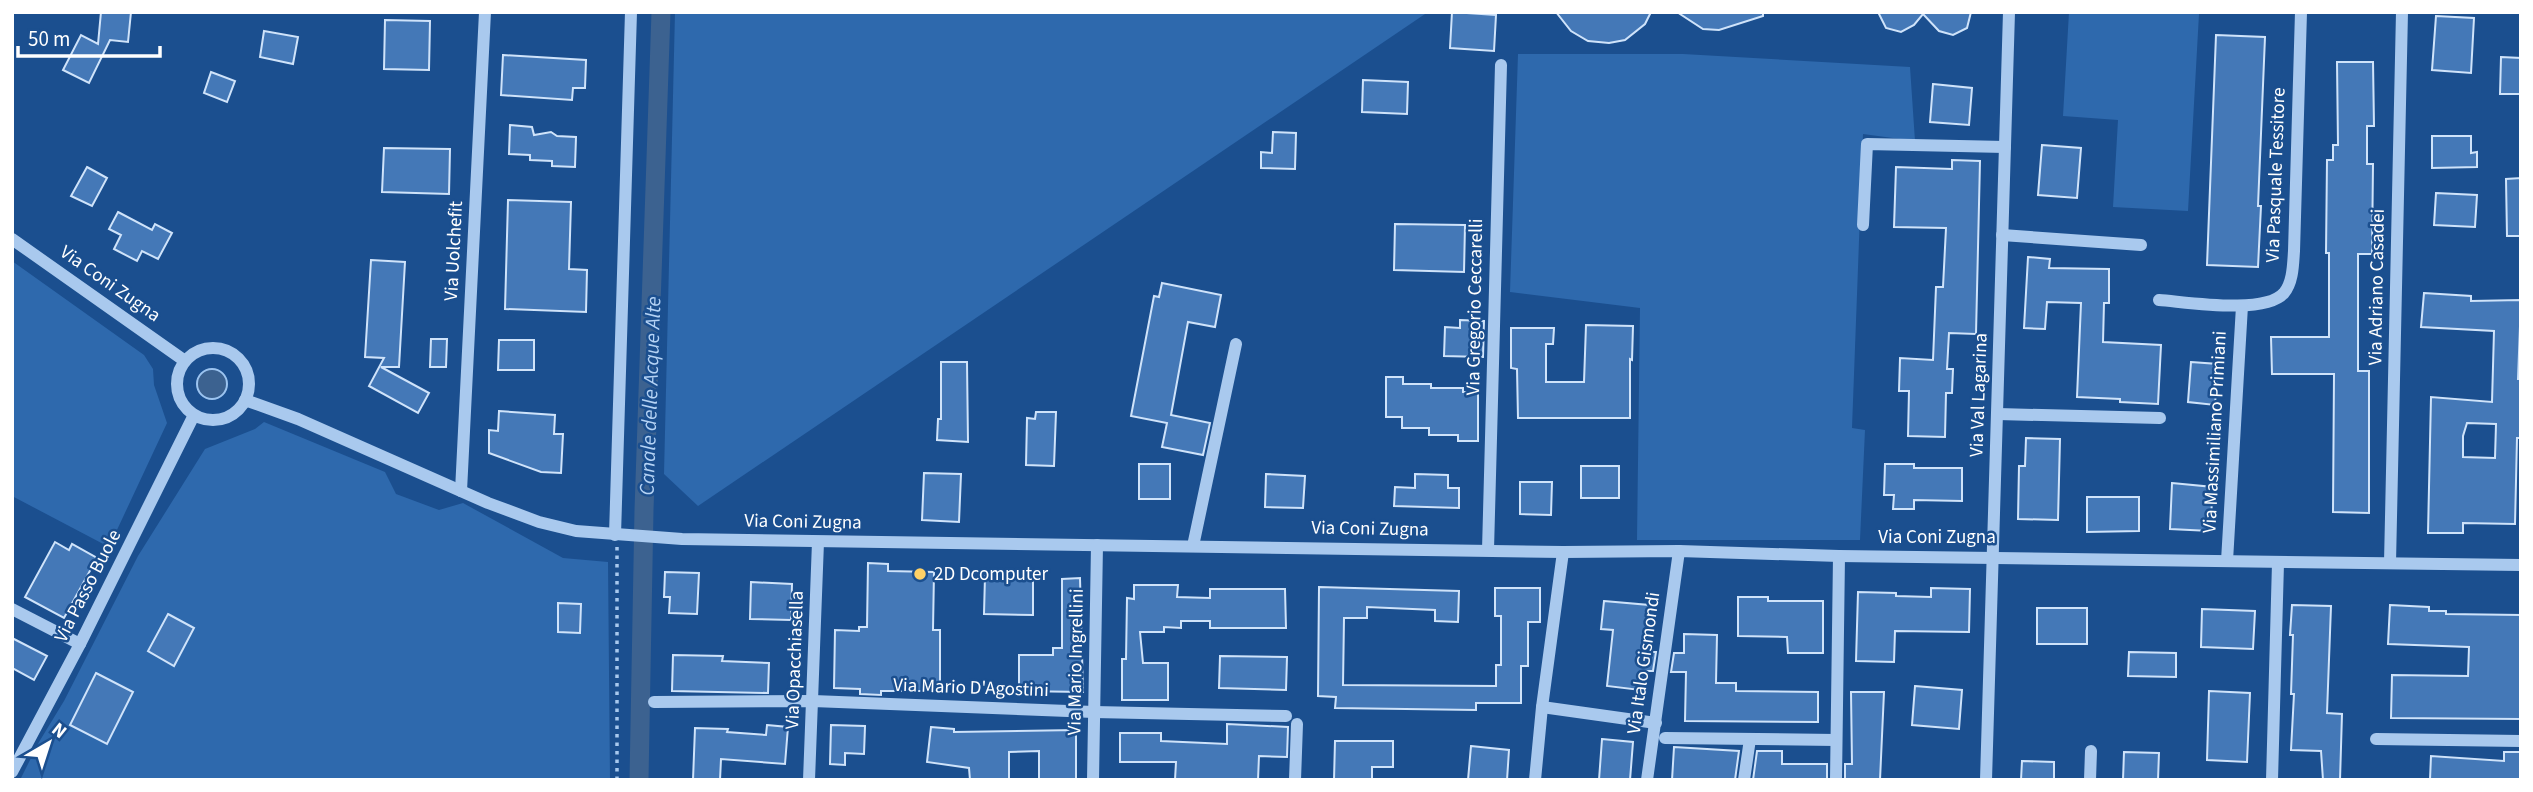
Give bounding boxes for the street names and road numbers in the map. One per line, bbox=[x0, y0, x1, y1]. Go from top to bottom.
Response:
street label: Via Pasquale Tessitore bbox=[2259, 87, 2293, 263]
street label: Via Uolchefit bbox=[438, 200, 470, 302]
street label: Via Adriano Casadei bbox=[2362, 208, 2392, 366]
street label: Via Gregorio Ceccarelli bbox=[1460, 218, 1490, 396]
street label: Via Coni Zugna bbox=[54, 239, 166, 329]
street label: Via Massimiliano Primiani bbox=[2196, 330, 2234, 534]
street label: Via Val Lagarina bbox=[1963, 332, 1995, 458]
street label: Via Coni Zugna bbox=[744, 507, 862, 537]
street label: Via Coni Zugna bbox=[1311, 514, 1429, 544]
street label: Via Coni Zugna bbox=[1878, 524, 1996, 551]
street label: Via Passo Buole bbox=[48, 525, 128, 647]
street label: Via Mario Ingrellini bbox=[1061, 588, 1091, 736]
street label: Via Opacchiasella bbox=[779, 590, 811, 730]
street label: Via Italo Gismondi bbox=[1621, 590, 1667, 736]
street label: Via Mario D'Agostini bbox=[893, 672, 1049, 704]

